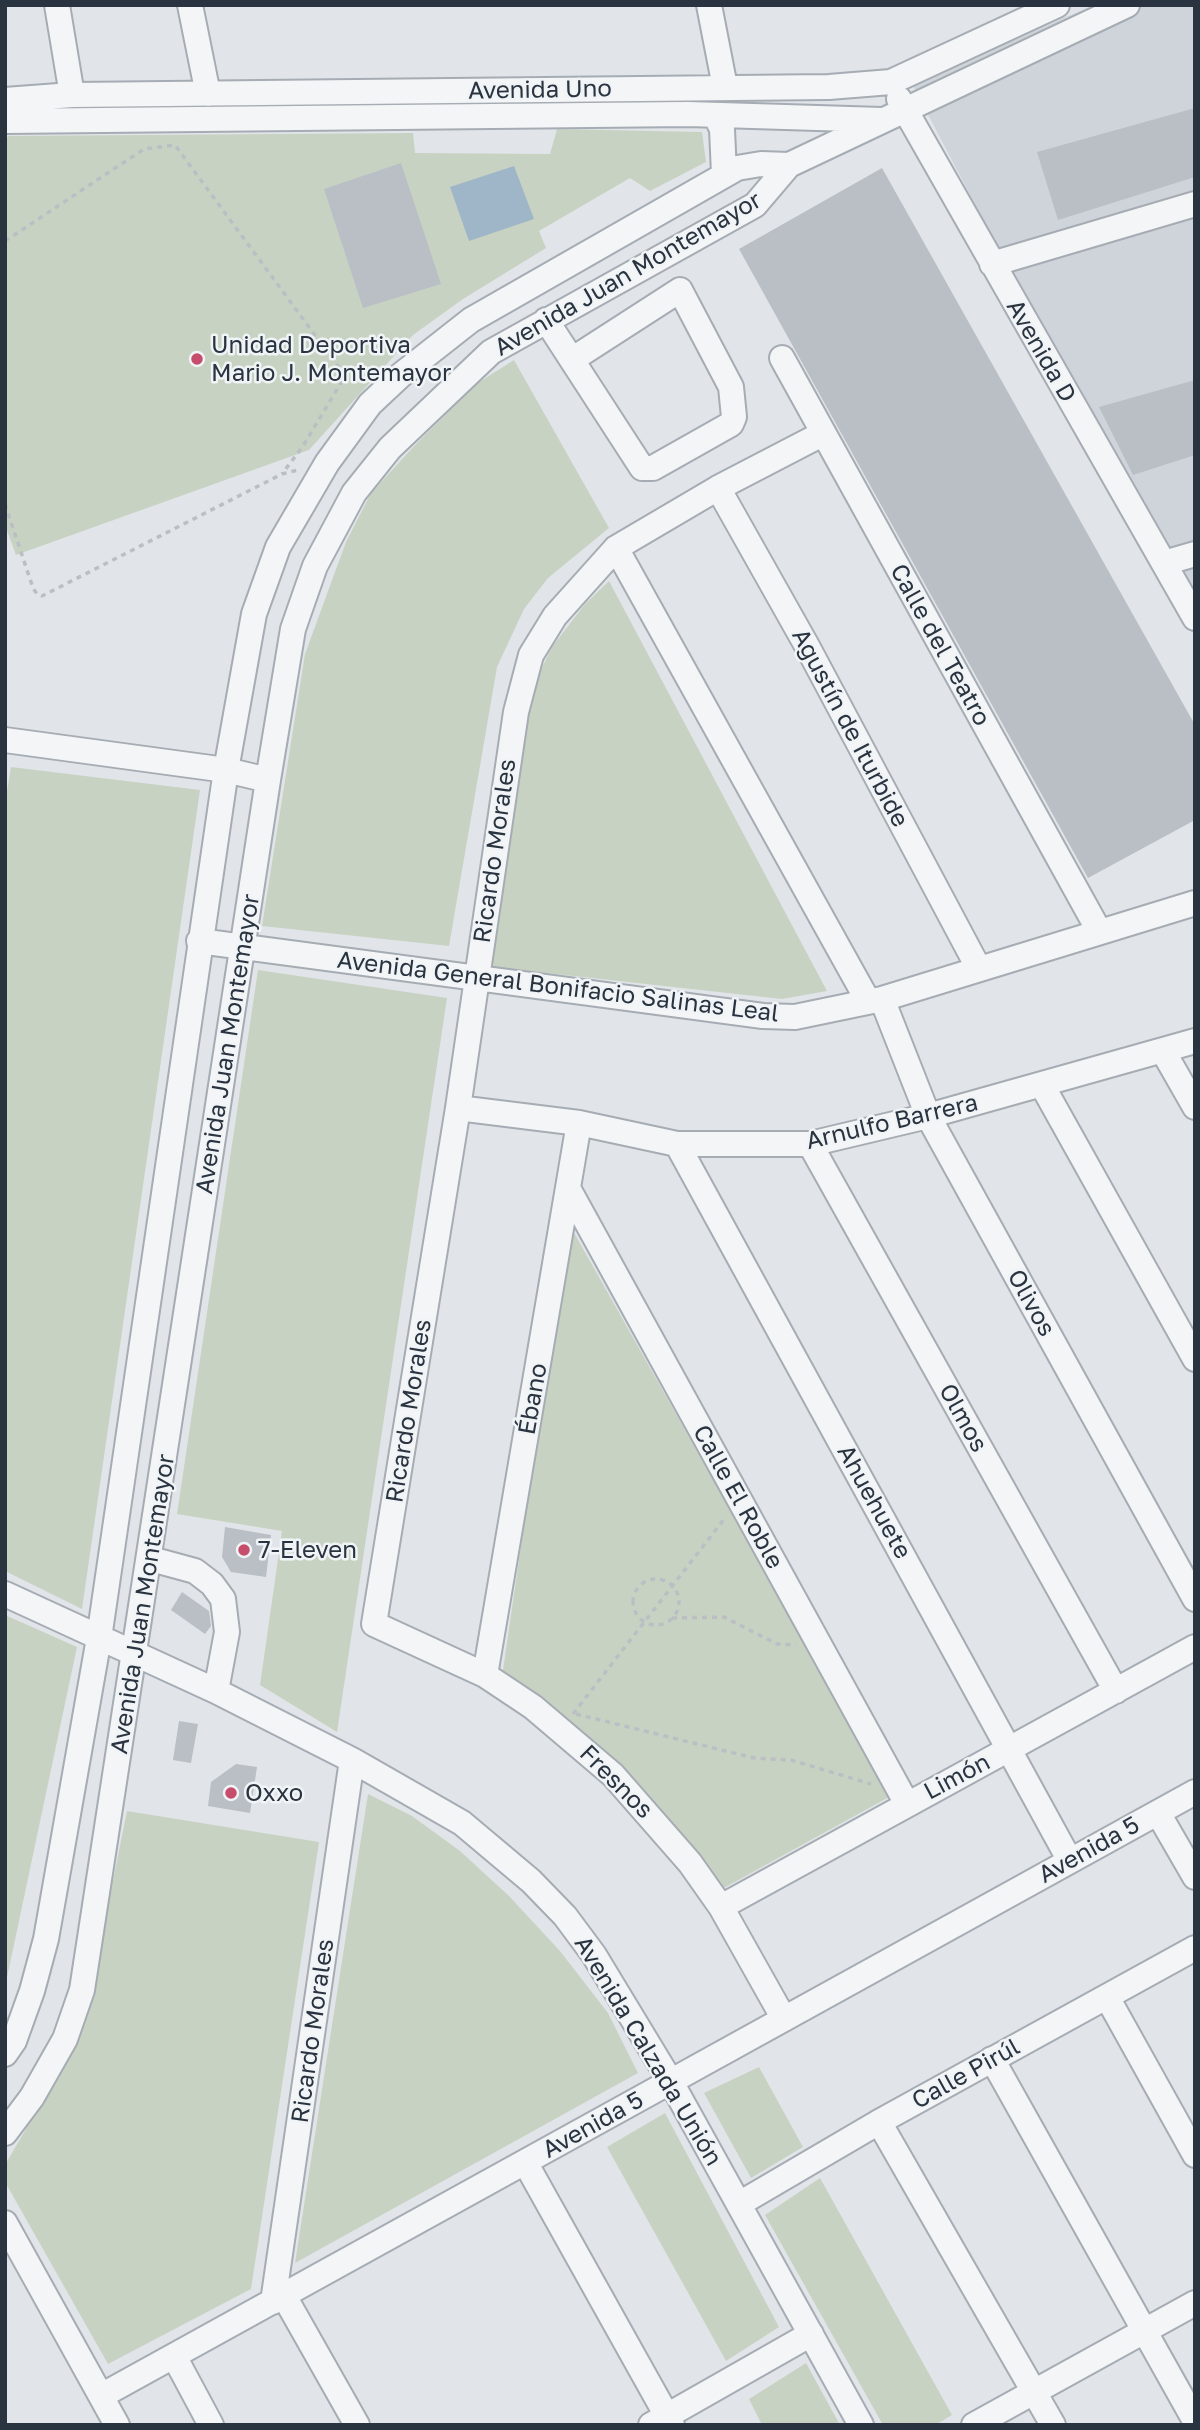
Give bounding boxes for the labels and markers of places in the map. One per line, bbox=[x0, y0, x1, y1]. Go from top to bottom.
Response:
place label: Unidad Deportiva Mario J. Montemayor bbox=[211, 331, 451, 387]
marker: Unidad Deportiva Mario J. Montemayor bbox=[189, 351, 205, 367]
place label: 7-Eleven bbox=[258, 1536, 357, 1564]
marker: 7-Eleven bbox=[236, 1542, 252, 1558]
place label: Oxxo bbox=[245, 1779, 303, 1807]
marker: Oxxo bbox=[223, 1785, 239, 1801]

